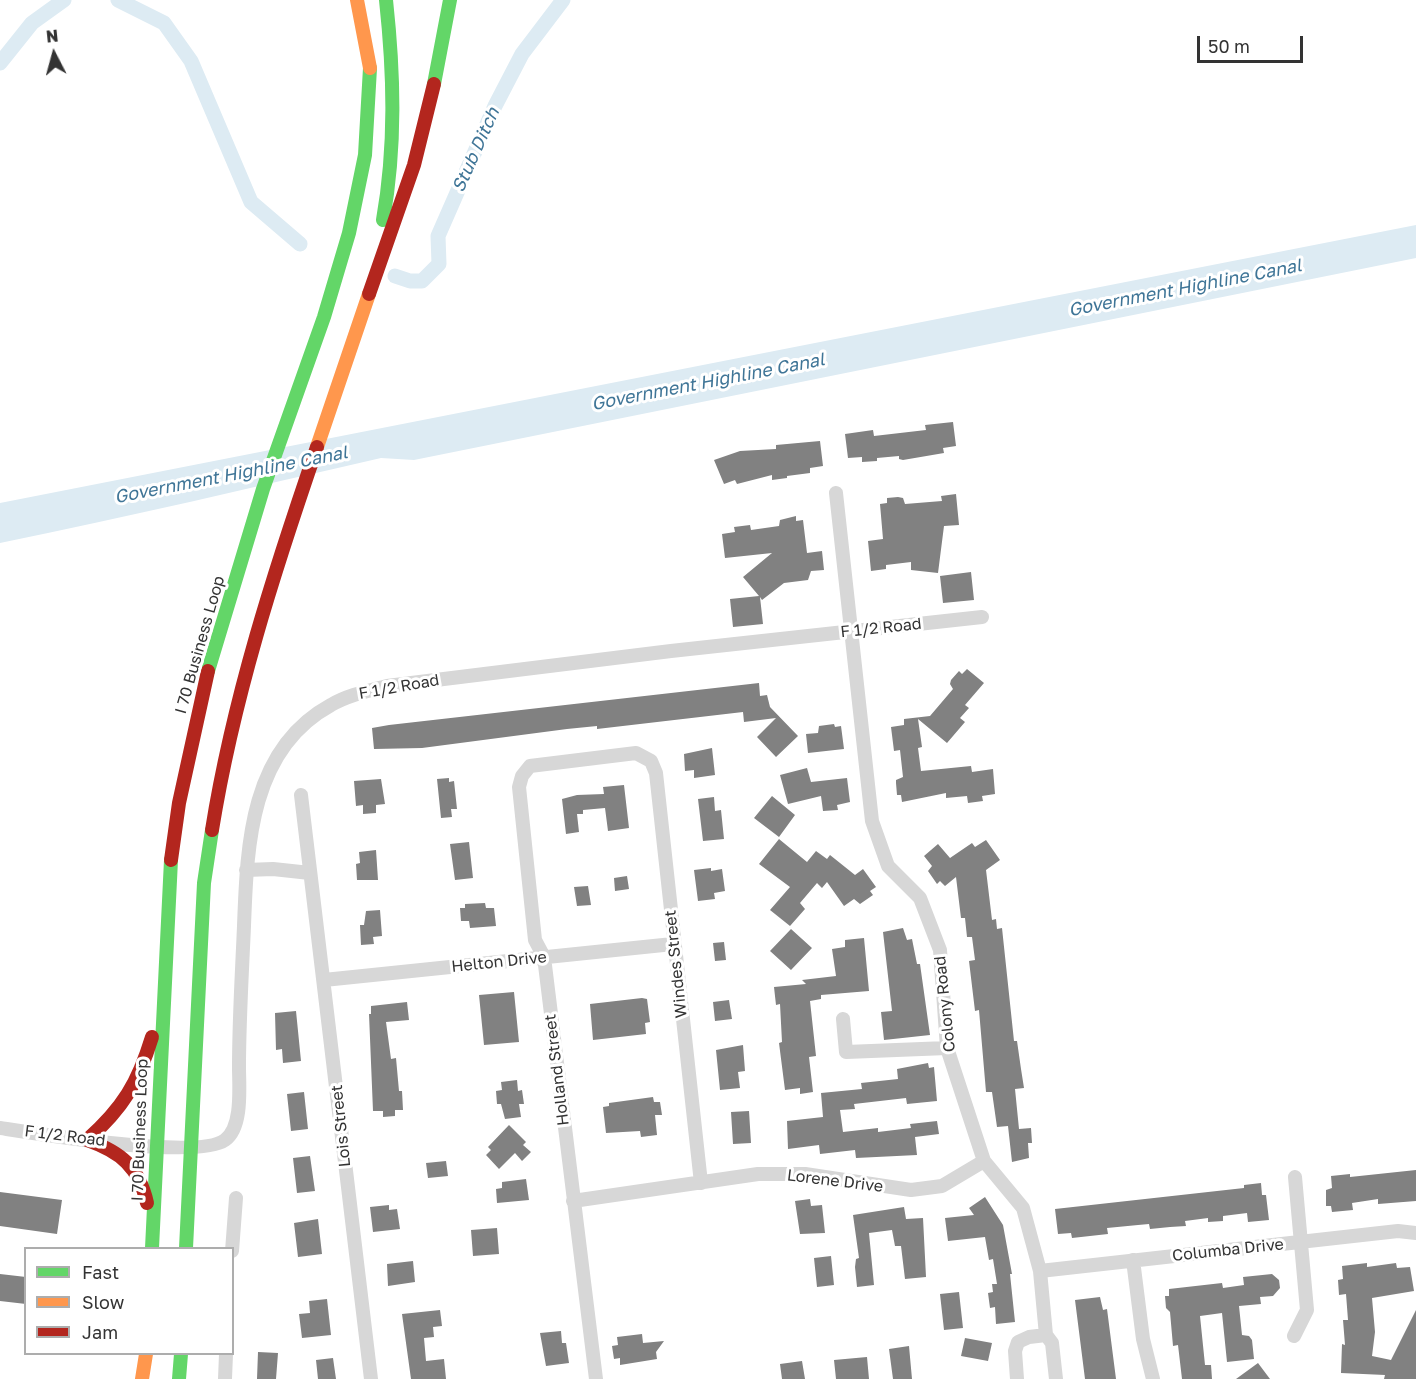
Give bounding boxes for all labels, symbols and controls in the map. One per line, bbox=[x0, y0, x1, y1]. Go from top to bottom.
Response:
north arrow bbox=[24, 24, 84, 84]
scale bar bbox=[1200, 24, 1306, 62]
text: N bbox=[45, 26, 59, 47]
text: 50 m bbox=[1208, 35, 1250, 57]
water label: Stub Ditch bbox=[448, 104, 504, 196]
water label: Government Highline Canal bbox=[1067, 255, 1303, 321]
water label: Government Highline Canal bbox=[590, 349, 826, 415]
water label: Government Highline Canal bbox=[113, 442, 349, 508]
street label: I 70 Business Loop bbox=[171, 574, 229, 716]
street label: F 1/2 Road bbox=[839, 614, 923, 642]
street label: F 1/2 Road bbox=[357, 670, 441, 704]
street label: Windes Street bbox=[661, 909, 691, 1019]
street label: Helton Drive bbox=[450, 947, 548, 977]
street label: Colony Road bbox=[930, 955, 960, 1053]
street label: Holland Street bbox=[541, 1013, 573, 1127]
street label: I 70 Business Loop bbox=[128, 1058, 152, 1202]
street label: Lois Street bbox=[327, 1084, 355, 1168]
street label: F 1/2 Road bbox=[23, 1122, 107, 1150]
street label: Lorene Drive bbox=[786, 1166, 884, 1196]
street label: Columba Drive bbox=[1171, 1235, 1285, 1265]
legend bbox=[24, 1247, 234, 1355]
text: Fast bbox=[82, 1261, 119, 1283]
text: Slow bbox=[82, 1291, 124, 1313]
text: Jam bbox=[82, 1321, 118, 1343]

